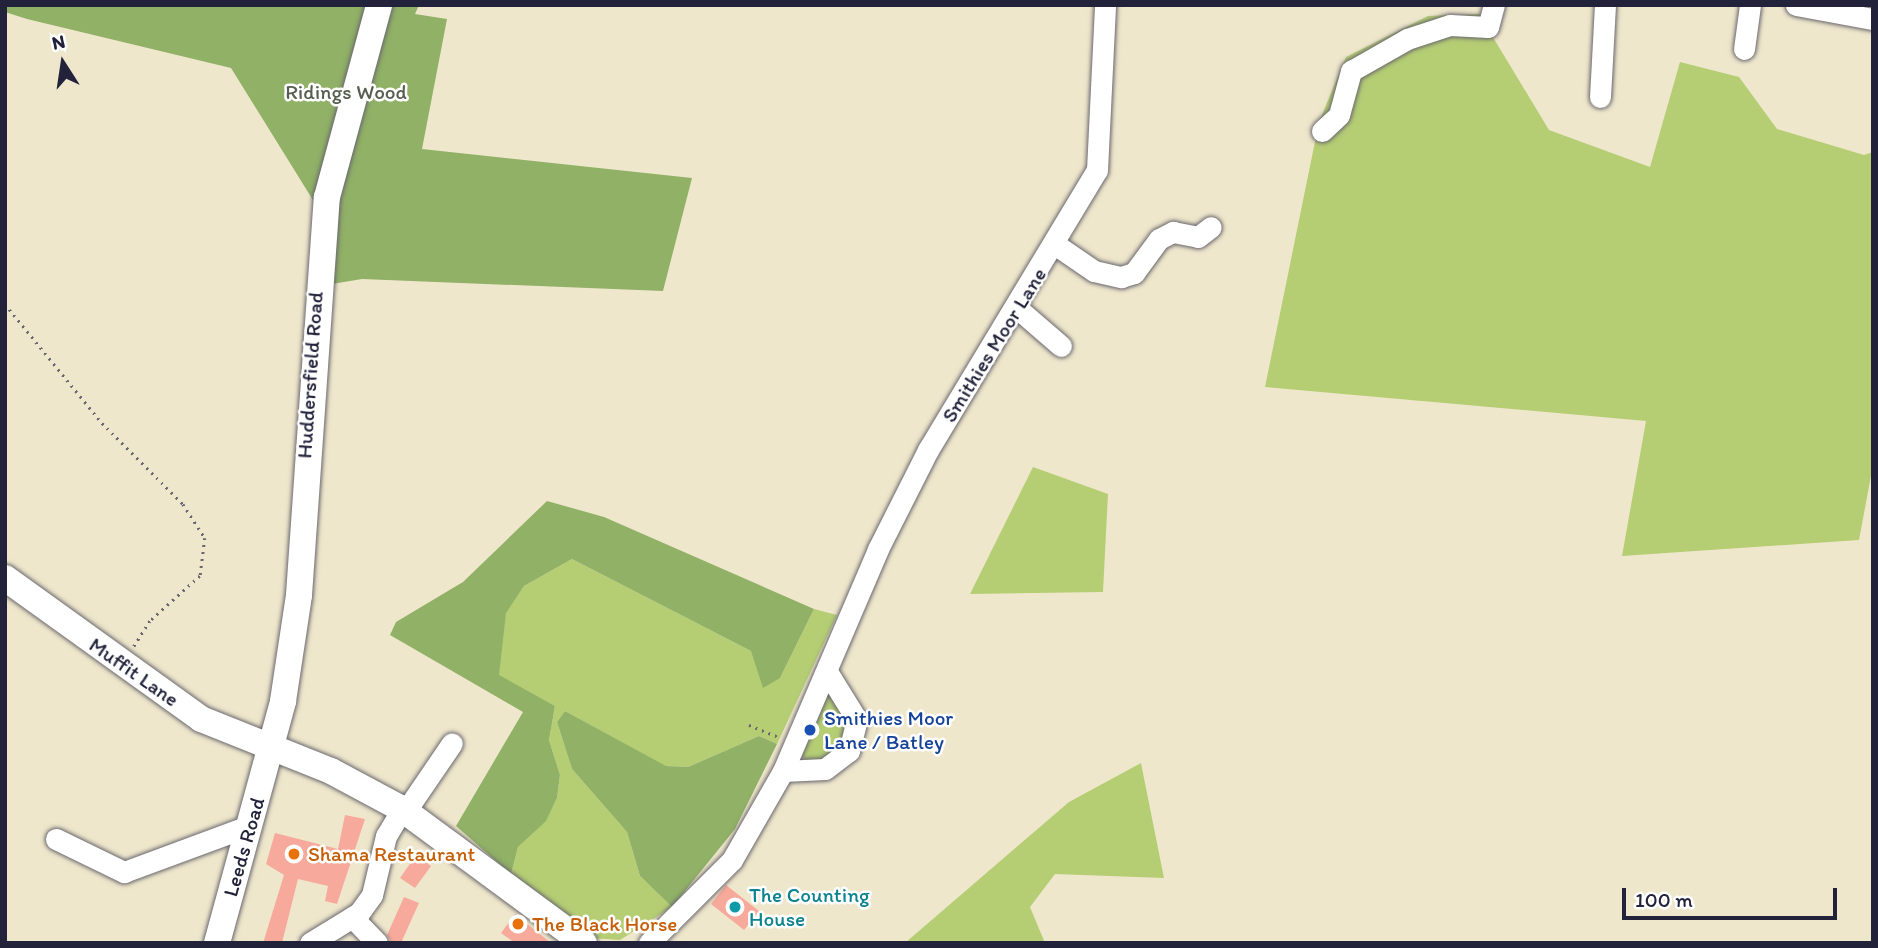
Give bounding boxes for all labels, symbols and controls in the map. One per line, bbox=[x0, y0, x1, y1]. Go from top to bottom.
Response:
north arrow bbox=[28, 28, 98, 98]
text: N bbox=[50, 29, 67, 55]
park label: Ridings Wood bbox=[285, 79, 407, 105]
street label: Smithies Moor Lane bbox=[936, 263, 1052, 427]
street label: Huddersfield Road bbox=[292, 291, 328, 459]
street label: Muffit Lane bbox=[84, 632, 184, 712]
place label: Smithies Moor Lane / Batley bbox=[824, 705, 954, 755]
marker: Smithies Moor Lane / Batley bbox=[802, 722, 818, 738]
street label: Leeds Road bbox=[218, 795, 270, 899]
place label: Shama Restaurant bbox=[308, 841, 475, 867]
marker: Shama Restaurant bbox=[286, 846, 302, 862]
scale bar bbox=[1626, 874, 1841, 918]
place label: The Counting House bbox=[749, 882, 870, 932]
text: 100 m bbox=[1635, 887, 1693, 912]
marker: The Counting House bbox=[727, 899, 743, 915]
place label: The Black Horse bbox=[532, 911, 678, 937]
marker: The Black Horse bbox=[510, 916, 526, 932]

